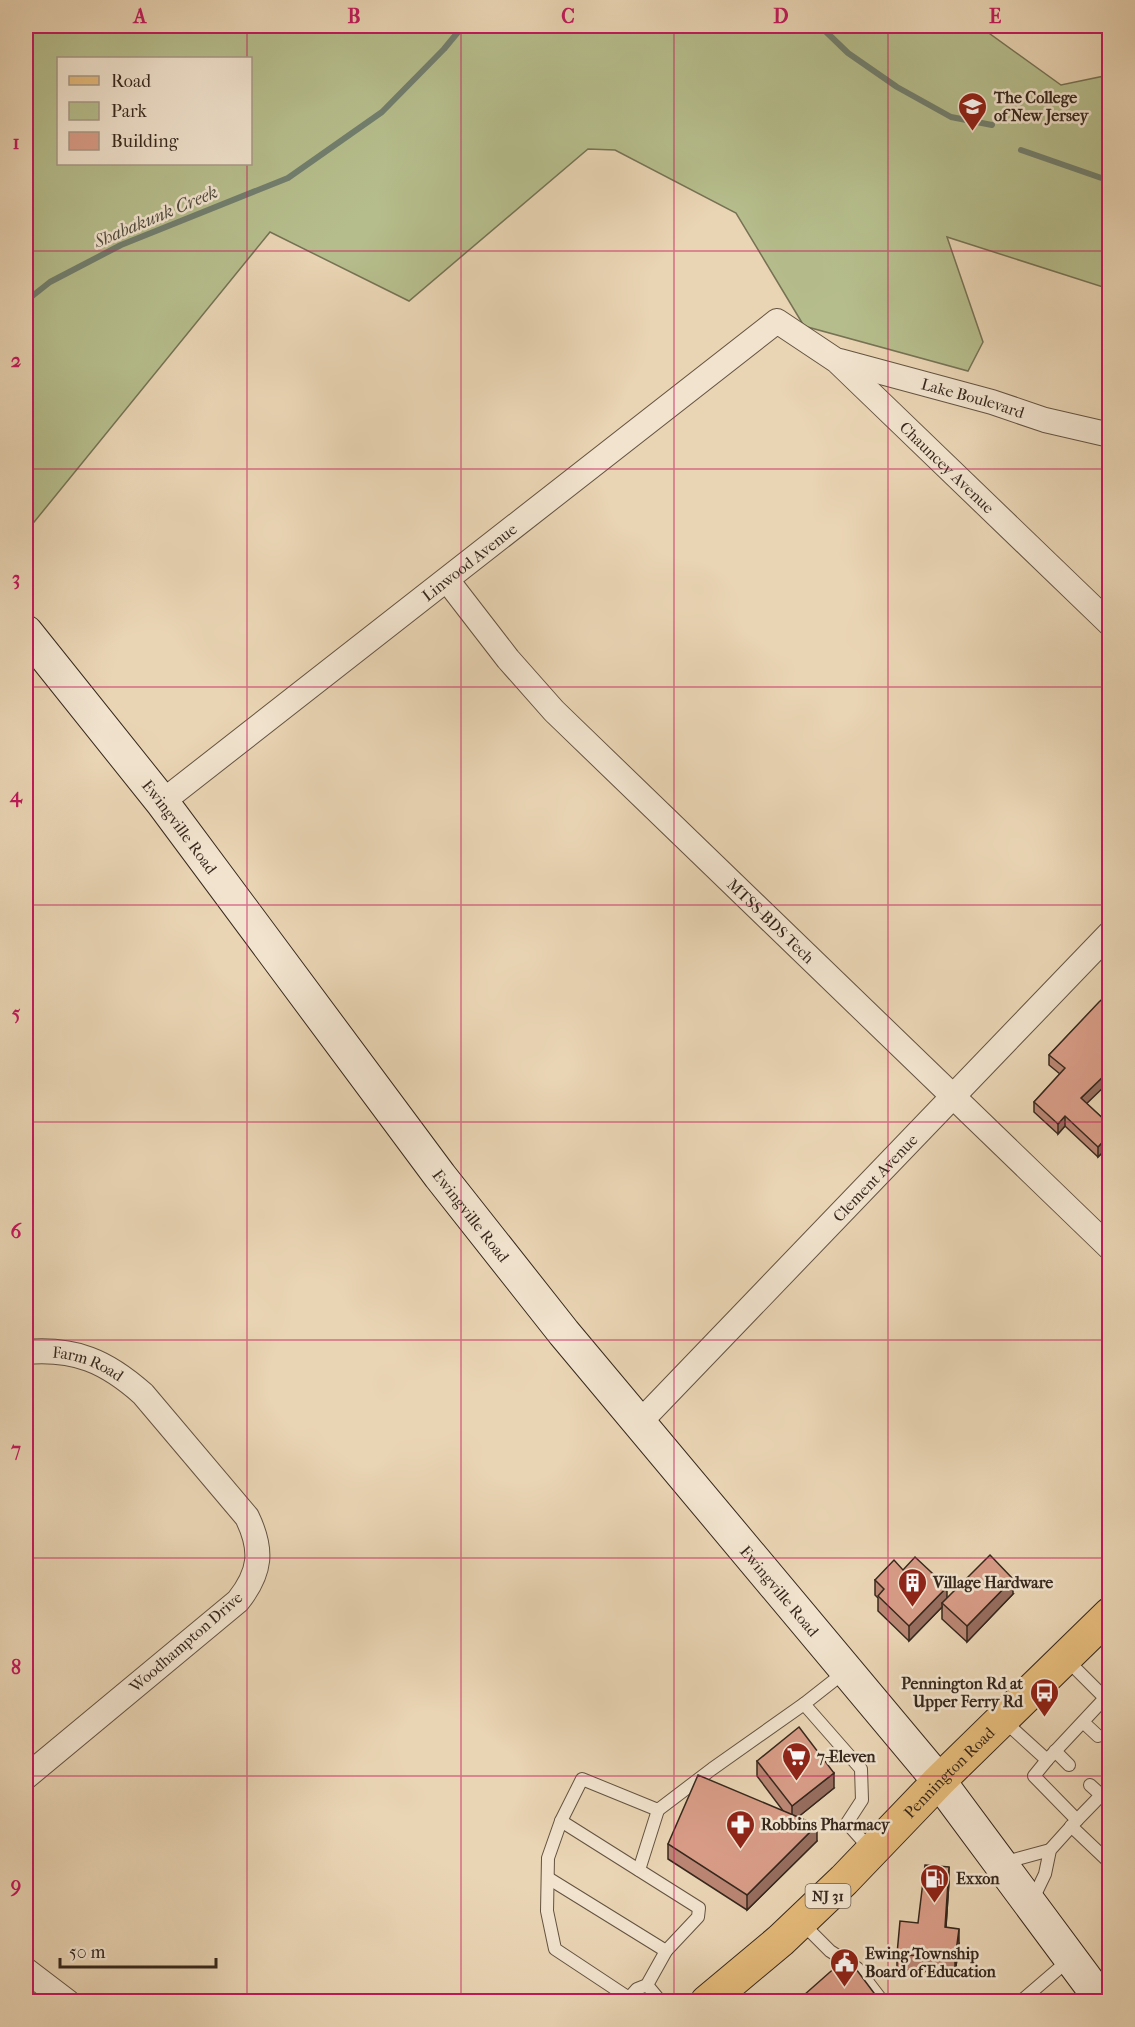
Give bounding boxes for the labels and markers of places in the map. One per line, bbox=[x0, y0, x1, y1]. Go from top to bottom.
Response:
place label: The College of New Jersey bbox=[993, 88, 1090, 126]
school or university icon: The College of New Jersey bbox=[957, 90, 989, 132]
building icon: Village Hardware bbox=[896, 1566, 928, 1608]
place label: Village Hardware bbox=[932, 1573, 1053, 1593]
place label: Pennington Rd at Upper Ferry Rd bbox=[901, 1674, 1024, 1712]
bus stop icon: Pennington Rd at Upper Ferry Rd bbox=[1028, 1676, 1060, 1718]
supermarket icon: 7-Eleven bbox=[780, 1740, 812, 1782]
place label: 7-Eleven bbox=[816, 1747, 876, 1766]
pharmacy icon: Robbins Pharmacy bbox=[724, 1808, 756, 1850]
place label: Robbins Pharmacy bbox=[761, 1815, 891, 1835]
fuel station icon: Exxon bbox=[919, 1862, 951, 1904]
place label: Exxon bbox=[956, 1869, 1000, 1888]
place label: Ewing Township Board of Education bbox=[865, 1944, 997, 1981]
public building icon: Ewing Township Board of Education bbox=[828, 1946, 860, 1988]

